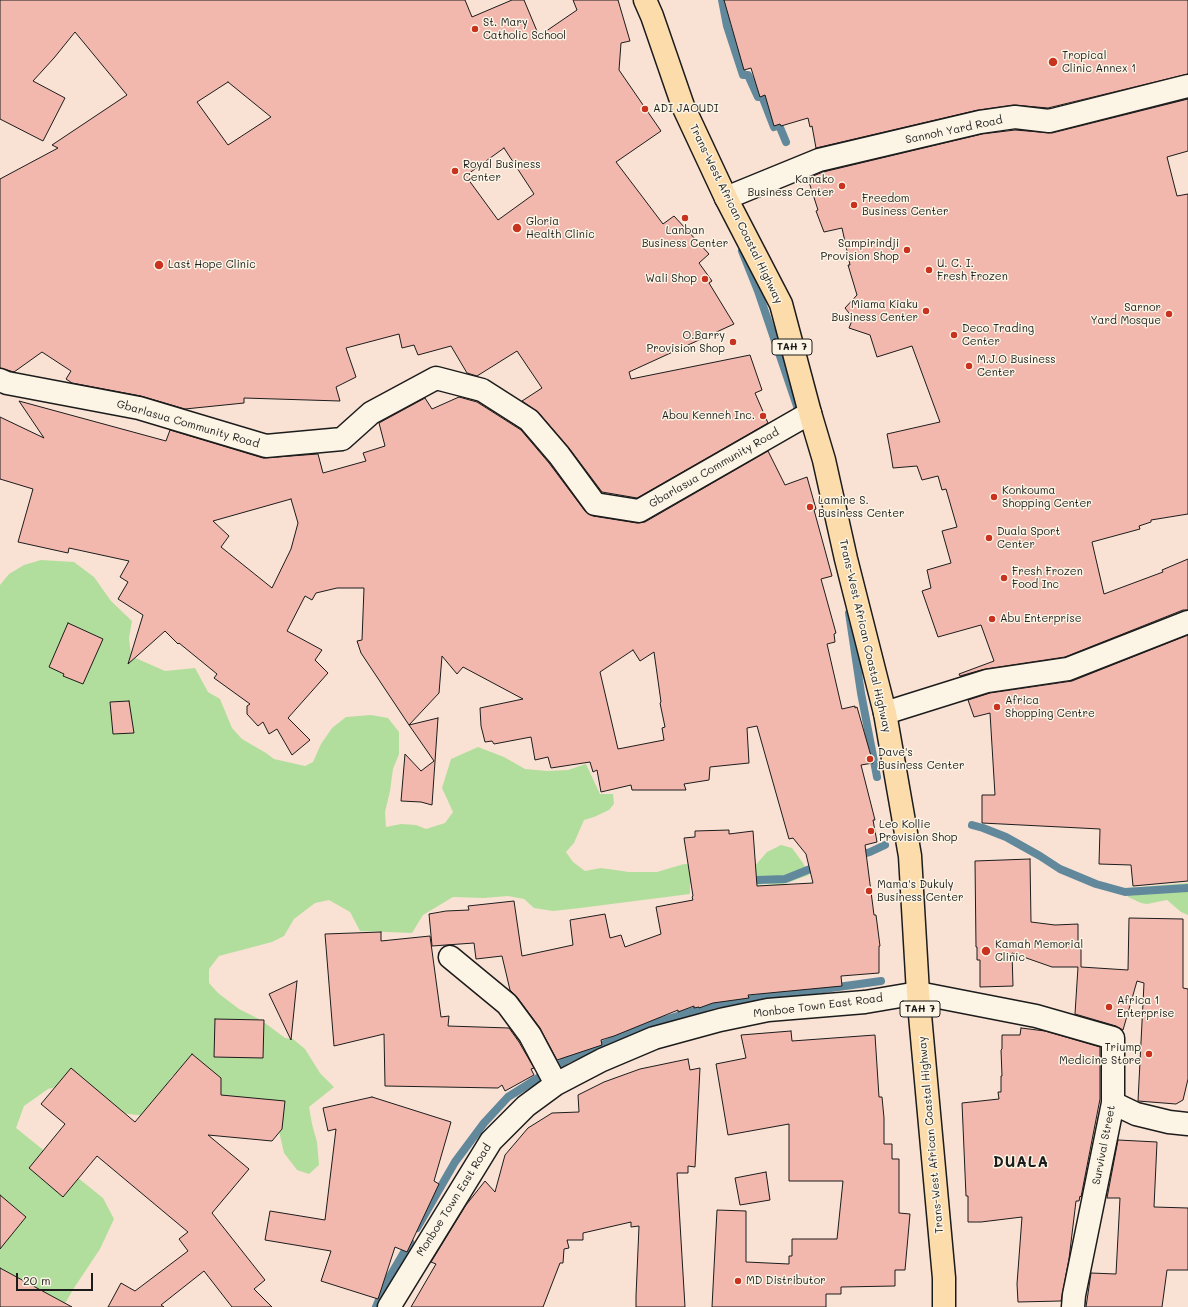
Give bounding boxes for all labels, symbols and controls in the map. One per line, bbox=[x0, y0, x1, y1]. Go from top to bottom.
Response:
place label: St. Mary Catholic School bbox=[483, 16, 566, 42]
marker: St. Mary Catholic School bbox=[470, 24, 480, 34]
place label: Tropical Clinic Annex 1 bbox=[1062, 49, 1136, 75]
marker: Tropical Clinic Annex 1 bbox=[1047, 56, 1059, 68]
place label: ADI JAOUDI bbox=[653, 102, 719, 116]
marker: ADI JAOUDI bbox=[640, 104, 650, 114]
street label: Sannoh Yard Road bbox=[904, 113, 1004, 147]
street label: Trans-West African Coastal Highway bbox=[687, 122, 785, 306]
place label: Royal Business Center bbox=[463, 158, 541, 184]
marker: Royal Business Center bbox=[450, 166, 460, 176]
place label: Kanako Business Center bbox=[747, 173, 834, 199]
marker: Kanako Business Center bbox=[837, 181, 847, 191]
place label: Freedom Business Center bbox=[862, 192, 949, 218]
marker: Freedom Business Center bbox=[849, 200, 859, 210]
marker: Lanban Business Center bbox=[680, 213, 690, 223]
place label: Gloria Health Clinic bbox=[526, 215, 595, 241]
marker: Gloria Health Clinic bbox=[511, 222, 523, 234]
place label: Lanban Business Center bbox=[642, 224, 728, 250]
place label: Sampirindji Provision Shop bbox=[820, 237, 899, 263]
marker: Sampirindji Provision Shop bbox=[902, 245, 912, 255]
place label: U. C. I. Fresh Frozen bbox=[937, 257, 1008, 283]
place label: Last Hope Clinic bbox=[168, 258, 256, 272]
marker: Last Hope Clinic bbox=[153, 259, 165, 271]
marker: U. C. I. Fresh Frozen bbox=[924, 265, 934, 275]
place label: Wali Shop bbox=[645, 272, 697, 286]
marker: Wali Shop bbox=[700, 274, 710, 284]
place label: Miama Kiaku Business Center bbox=[831, 298, 918, 324]
place label: Sarnor Yard Mosque bbox=[1090, 301, 1161, 327]
marker: Miama Kiaku Business Center bbox=[921, 306, 931, 316]
marker: Sarnor Yard Mosque bbox=[1164, 309, 1174, 319]
place label: Deco Trading Center bbox=[962, 322, 1034, 348]
place label: O.Barry Provision Shop bbox=[646, 329, 725, 355]
marker: Deco Trading Center bbox=[949, 330, 959, 340]
marker: O.Barry Provision Shop bbox=[728, 337, 738, 347]
road number: TAH 7 bbox=[772, 339, 812, 355]
place label: M.J.O Business Center bbox=[977, 353, 1056, 379]
marker: M.J.O Business Center bbox=[964, 361, 974, 371]
street label: Gbarlasua Community Road bbox=[115, 397, 261, 451]
place label: Abou Kenneh Inc. bbox=[661, 409, 755, 423]
marker: Abou Kenneh Inc. bbox=[758, 411, 768, 421]
street label: Gbarlasua Community Road bbox=[647, 425, 781, 511]
place label: Konkouma Shopping Center bbox=[1002, 484, 1092, 510]
marker: Konkouma Shopping Center bbox=[989, 492, 999, 502]
place label: Lamine S. Business Center bbox=[818, 494, 905, 520]
marker: Lamine S. Business Center bbox=[805, 502, 815, 512]
place label: Duala Sport Center bbox=[997, 525, 1060, 551]
marker: Duala Sport Center bbox=[984, 533, 994, 543]
street label: Trans-West African Coastal Highway bbox=[836, 538, 894, 734]
place label: Fresh Frozen Food Inc bbox=[1012, 565, 1083, 591]
marker: Fresh Frozen Food Inc bbox=[999, 573, 1009, 583]
place label: Abu Enterprise bbox=[1000, 612, 1082, 626]
marker: Abu Enterprise bbox=[987, 614, 997, 624]
place label: Africa Shopping Centre bbox=[1005, 694, 1095, 720]
marker: Africa Shopping Centre bbox=[992, 702, 1002, 712]
place label: Dave's Business Center bbox=[878, 746, 965, 772]
marker: Dave's Business Center bbox=[865, 754, 875, 764]
place label: Leo Kollie Provision Shop bbox=[879, 818, 958, 844]
marker: Leo Kollie Provision Shop bbox=[866, 826, 876, 836]
place label: Mama's Dukuly Business Center bbox=[877, 878, 964, 904]
marker: Mama's Dukuly Business Center bbox=[864, 886, 874, 896]
place label: Kamah Memorial Clinic bbox=[995, 938, 1083, 964]
marker: Kamah Memorial Clinic bbox=[980, 945, 992, 957]
street label: Monboe Town East Road bbox=[753, 992, 883, 1020]
place label: Africa 1 Enterprise bbox=[1117, 994, 1174, 1020]
road number: TAH 7 bbox=[900, 1001, 940, 1017]
marker: Africa 1 Enterprise bbox=[1104, 1002, 1114, 1012]
street label: Trans-West African Coastal Highway bbox=[916, 1036, 946, 1234]
place label: Triump Medicine Store bbox=[1059, 1041, 1141, 1067]
marker: Triump Medicine Store bbox=[1144, 1049, 1154, 1059]
street label: Survival Street bbox=[1090, 1104, 1118, 1186]
street label: Monboe Town East Road bbox=[414, 1141, 494, 1259]
district label: DUALA bbox=[993, 1153, 1049, 1171]
scale bar bbox=[18, 1265, 95, 1291]
text: 20 m bbox=[23, 1272, 51, 1288]
place label: MD Distributor bbox=[746, 1274, 826, 1288]
marker: MD Distributor bbox=[733, 1276, 743, 1286]

